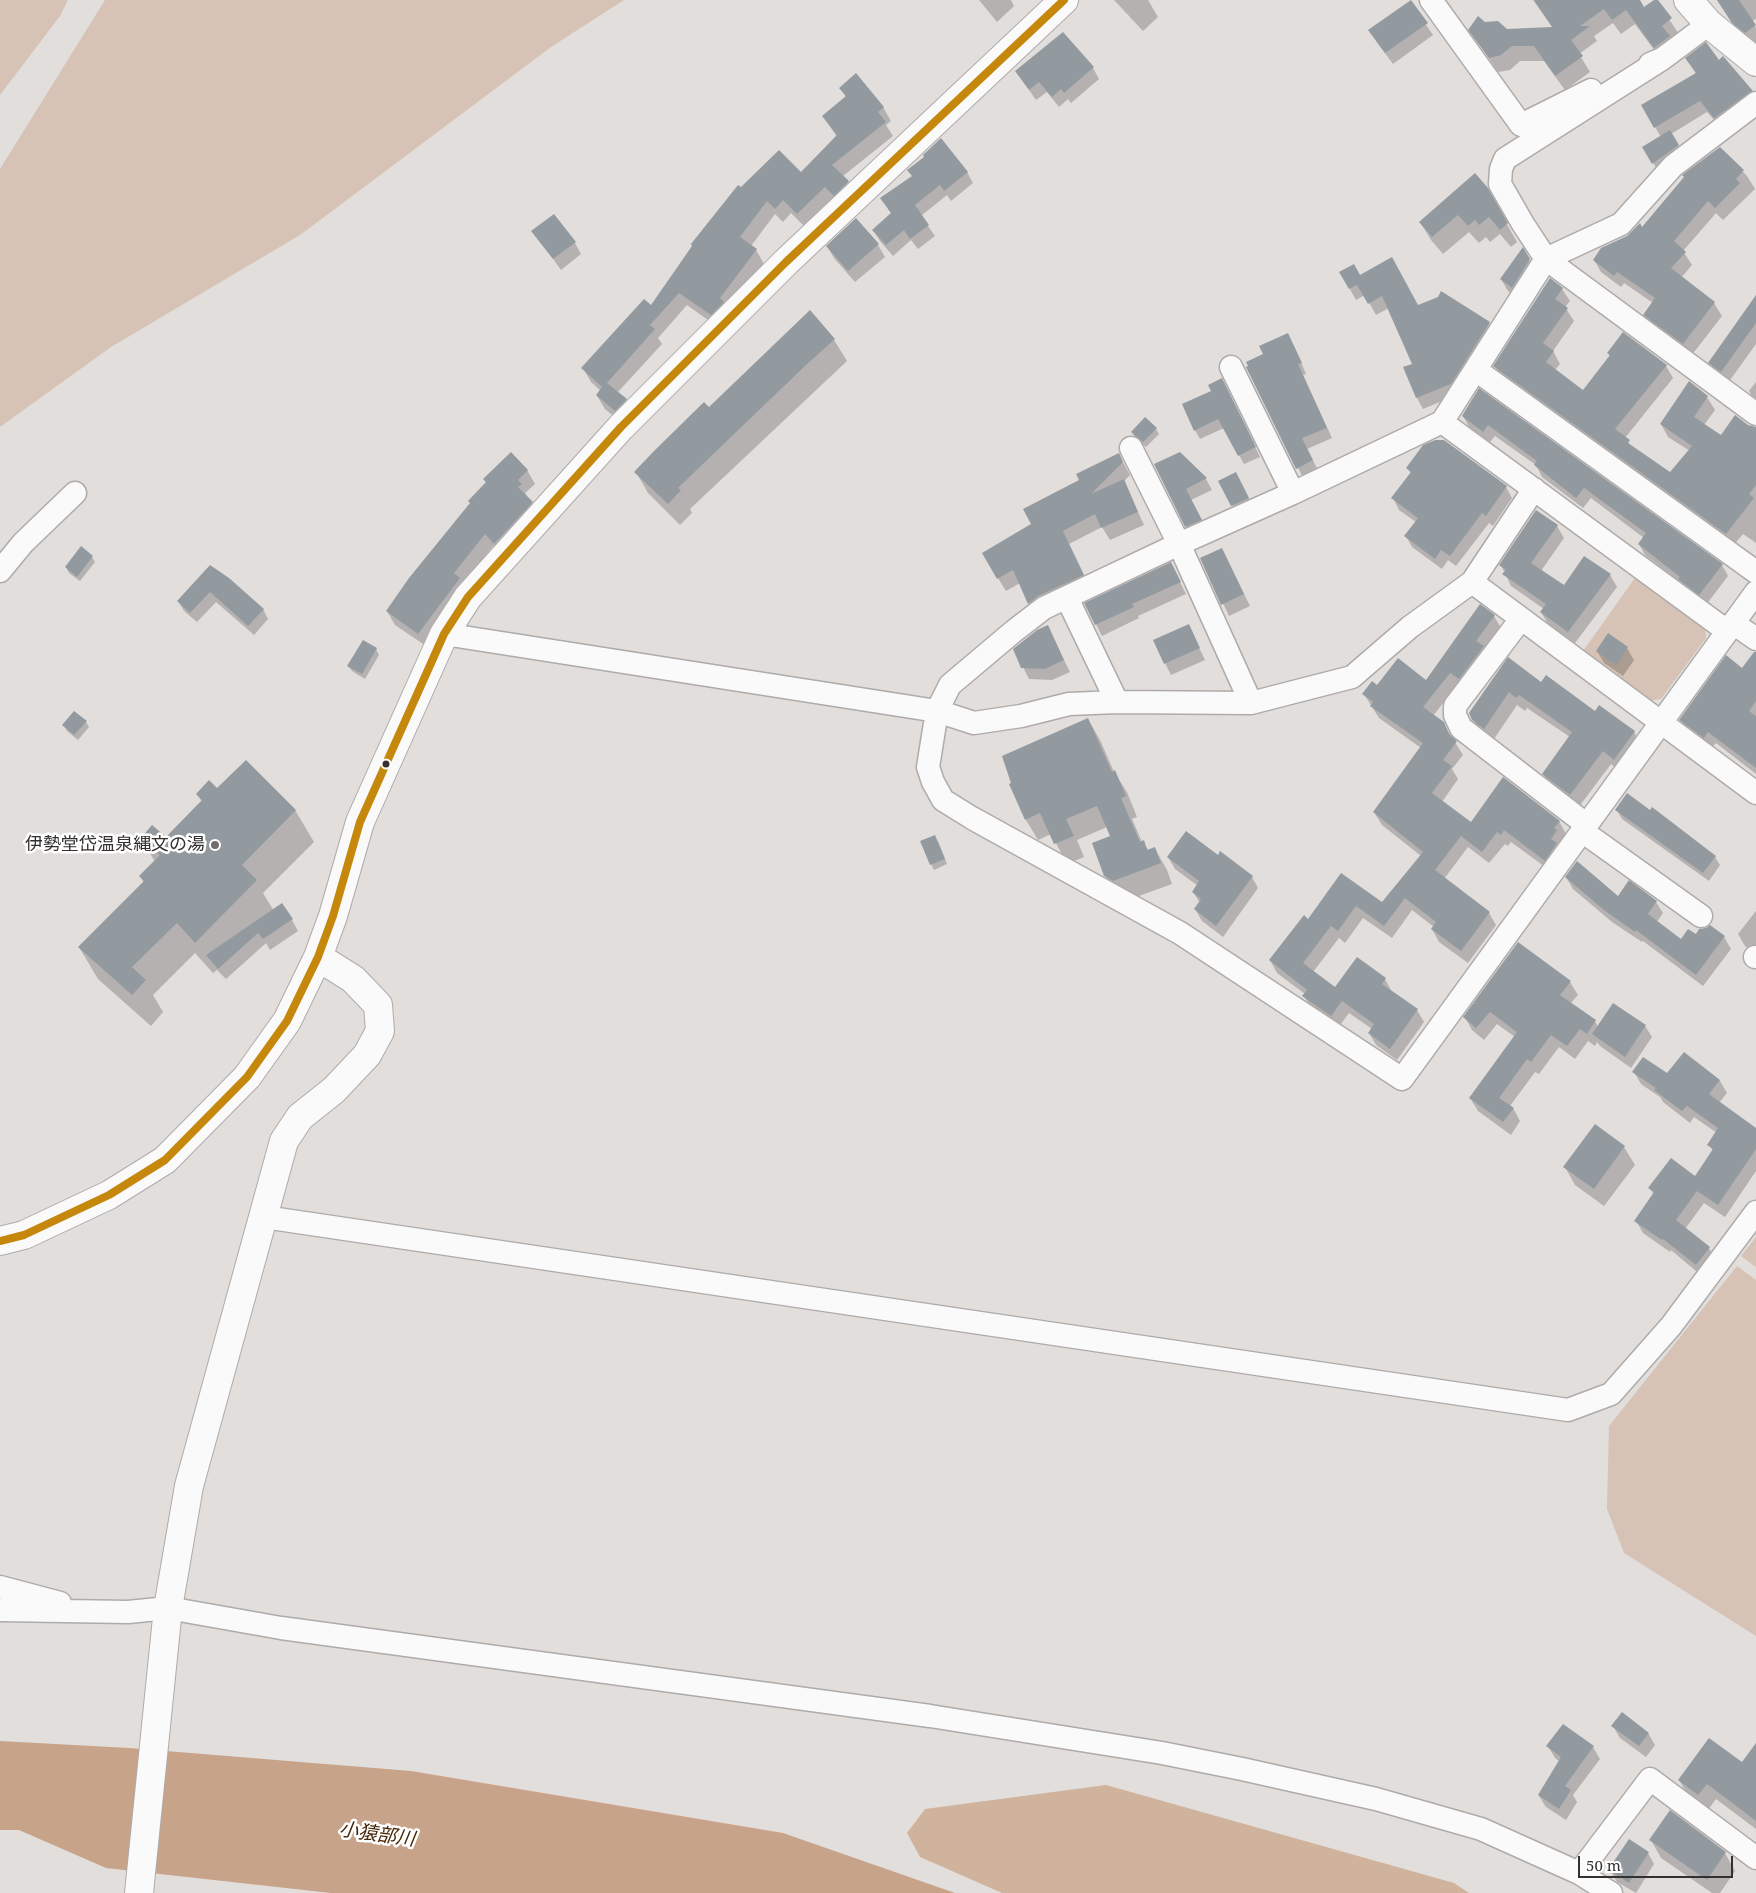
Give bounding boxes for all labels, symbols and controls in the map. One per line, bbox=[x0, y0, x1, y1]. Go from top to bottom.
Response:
unlabelled marker bbox=[381, 759, 391, 769]
place label: 伊勢堂岱温泉縄文の湯 bbox=[25, 834, 205, 856]
marker: 伊勢堂岱温泉縄文の湯 bbox=[209, 839, 221, 851]
water label: 小猿部川 bbox=[338, 1818, 416, 1852]
scale bar bbox=[1581, 1846, 1736, 1878]
text: 50 m bbox=[1586, 1855, 1621, 1875]

